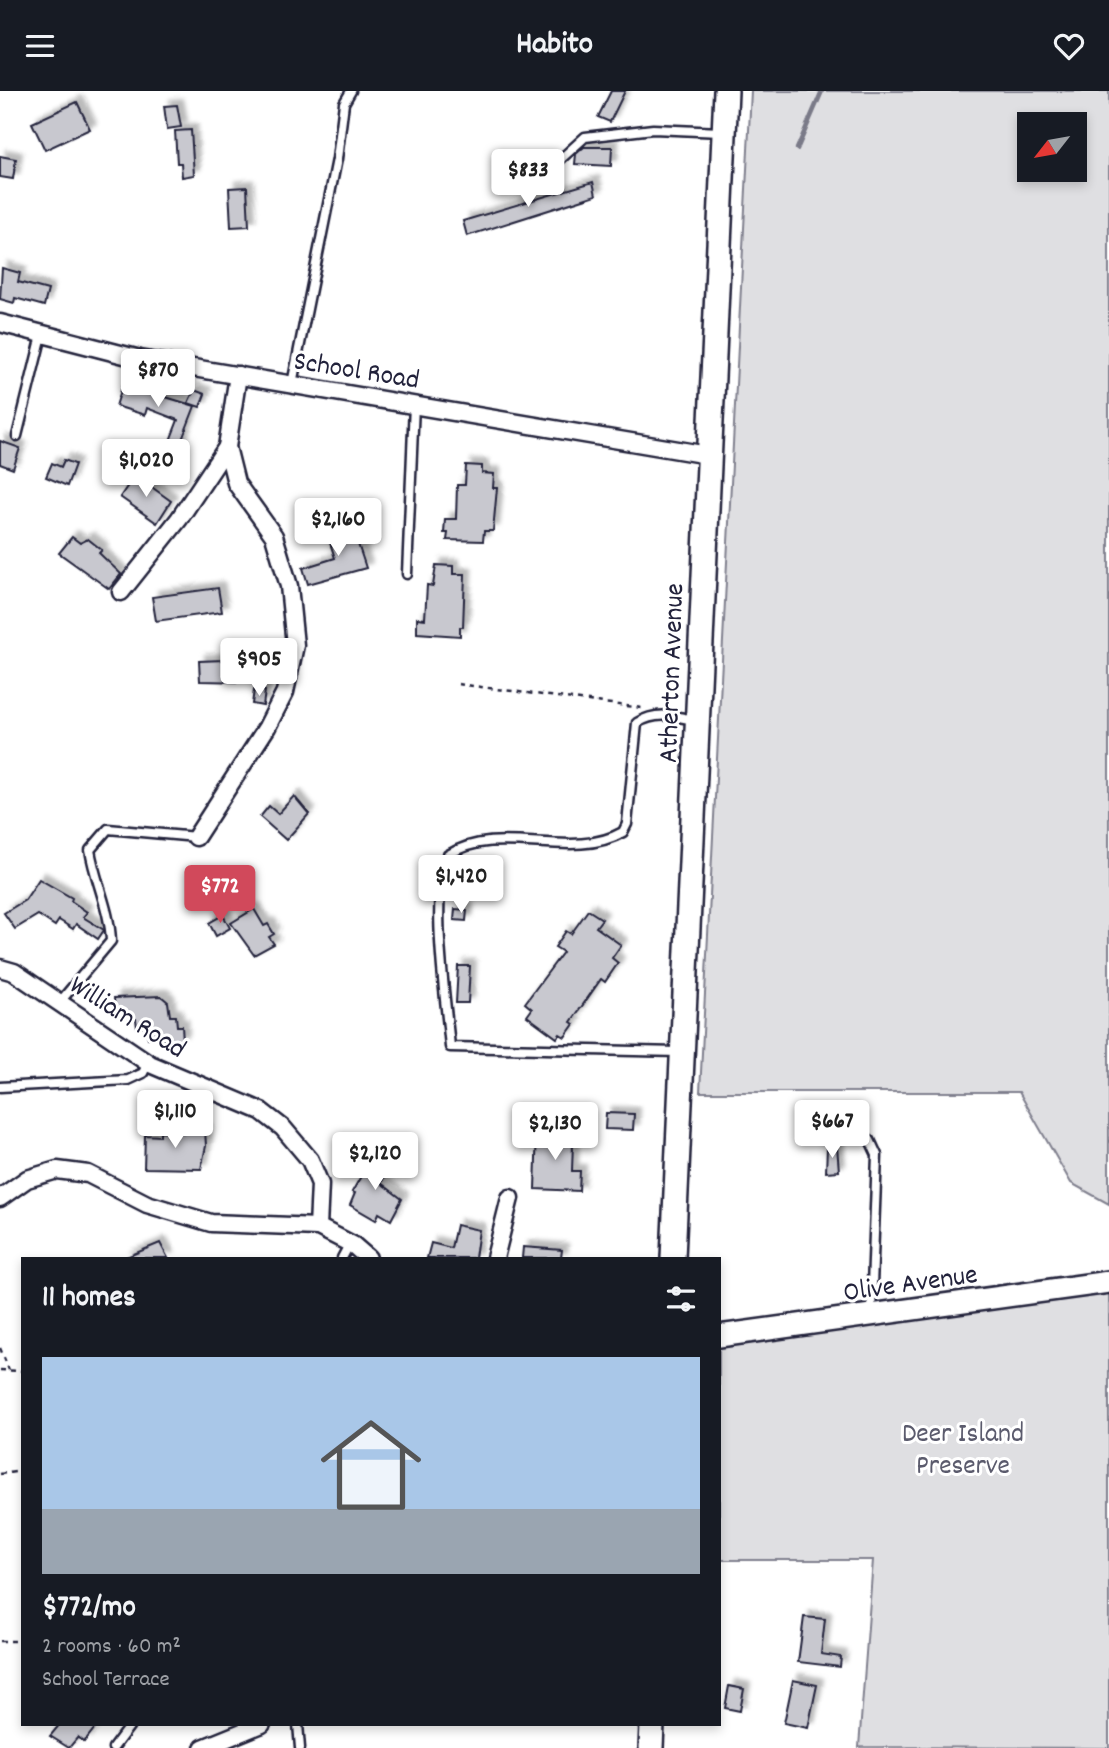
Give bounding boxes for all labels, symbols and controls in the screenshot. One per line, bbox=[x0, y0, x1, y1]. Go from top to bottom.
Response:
text: Habito bbox=[516, 23, 593, 69]
icon: menu bbox=[21, 27, 59, 65]
icon: heart bbox=[1050, 27, 1088, 65]
north arrow bbox=[1017, 112, 1087, 182]
map controls bbox=[1017, 112, 1087, 182]
pin: $833 bbox=[487, 149, 569, 209]
text: $833 bbox=[507, 155, 549, 188]
street label: School Road bbox=[290, 343, 422, 403]
pin: $870 bbox=[117, 349, 199, 409]
text: $870 bbox=[137, 355, 179, 388]
pin: $1,020 bbox=[89, 439, 203, 499]
text: $1,020 bbox=[118, 445, 174, 478]
pin: $2,160 bbox=[281, 498, 395, 558]
text: $2,160 bbox=[311, 504, 365, 537]
street label: Atherton Avenue bbox=[651, 583, 697, 764]
pin: $905 bbox=[218, 639, 300, 698]
text: $905 bbox=[236, 644, 282, 677]
pin: $1,420 bbox=[404, 855, 518, 915]
text: $1,420 bbox=[434, 861, 488, 894]
pin: $772 bbox=[179, 865, 261, 925]
text: $772 bbox=[200, 871, 240, 904]
street label: William Road bbox=[60, 968, 192, 1071]
pin: $1,110 bbox=[118, 1091, 232, 1150]
text: $1,110 bbox=[153, 1096, 197, 1129]
pin: $667 bbox=[791, 1101, 873, 1160]
pin: $2,130 bbox=[498, 1103, 612, 1162]
text: $667 bbox=[810, 1106, 854, 1139]
text: $2,130 bbox=[528, 1108, 582, 1141]
pin: $2,120 bbox=[318, 1133, 432, 1192]
text: $2,120 bbox=[348, 1138, 402, 1171]
street label: Olive Avenue bbox=[841, 1257, 980, 1315]
text: 11 homes bbox=[42, 1278, 136, 1321]
icon: filters bbox=[662, 1280, 700, 1318]
icon: home bbox=[308, 1402, 434, 1528]
park label: Deer Island Preserve bbox=[902, 1416, 1024, 1488]
text: $772/mo bbox=[42, 1588, 136, 1631]
text: 2 rooms · 60 m² bbox=[42, 1631, 181, 1664]
text: School Terrace bbox=[42, 1664, 170, 1697]

